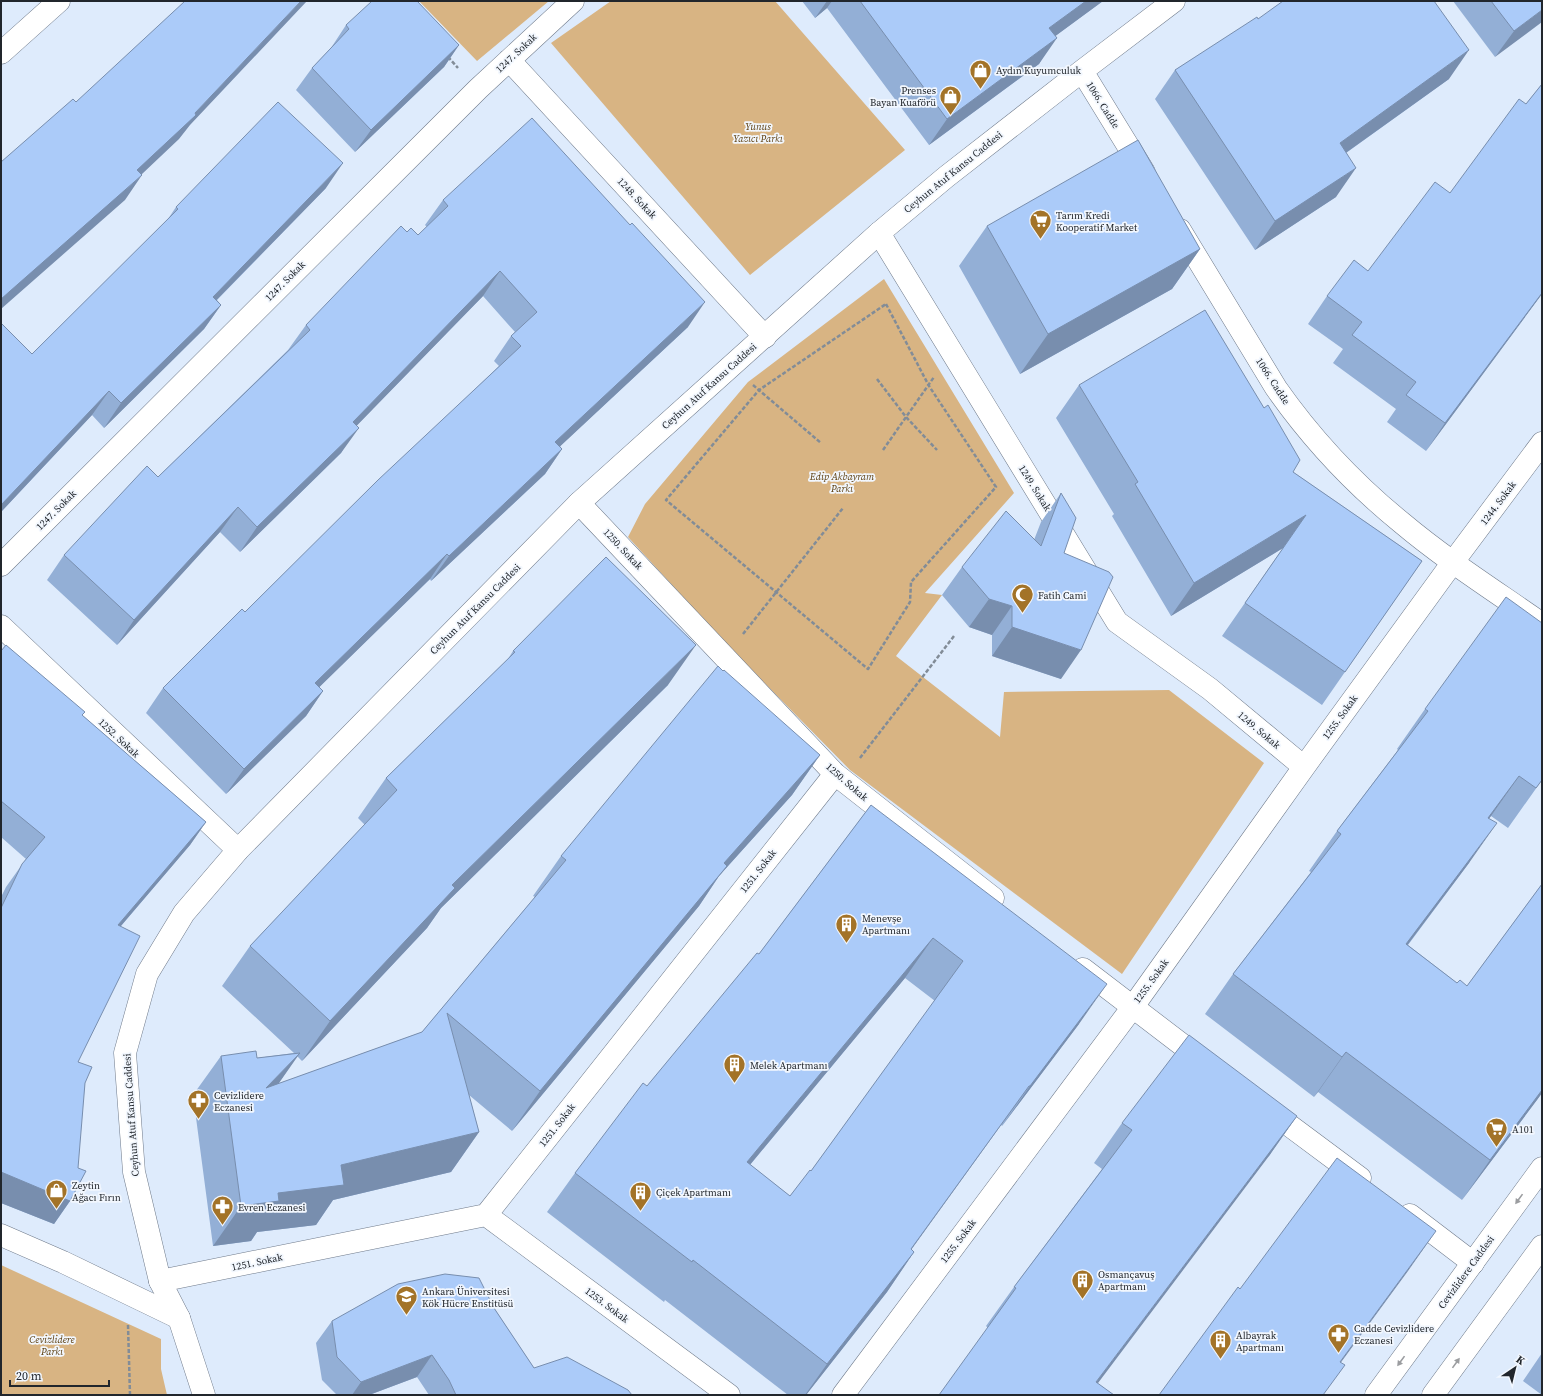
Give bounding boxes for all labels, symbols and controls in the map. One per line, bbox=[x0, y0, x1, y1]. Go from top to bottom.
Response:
street label: 1247. Sokak bbox=[493, 30, 540, 75]
shop icon: Aydın Kuyumculuk bbox=[968, 57, 994, 90]
place label: Aydın Kuyumculuk bbox=[996, 64, 1082, 77]
street label: 1066. Cadde bbox=[1083, 79, 1123, 131]
shop icon: Prenses Bayan Kuaförü bbox=[938, 83, 964, 116]
place label: Prenses Bayan Kuaförü bbox=[870, 84, 936, 109]
park label: Yunus Yazıcı Parkı bbox=[733, 120, 783, 145]
street label: Ceyhun Atuf Kansu Caddesi bbox=[901, 128, 1005, 216]
street label: 1248. Sokak bbox=[615, 175, 660, 222]
supermarket icon: Tarım Kredi Kooperatif Market bbox=[1028, 208, 1054, 241]
place label: Tarım Kredi Kooperatif Market bbox=[1056, 209, 1138, 234]
street label: 1247. Sokak bbox=[262, 258, 308, 304]
street label: Ceyhun Atuf Kansu Caddesi bbox=[659, 340, 759, 432]
street label: 1066. Cadde bbox=[1253, 355, 1293, 407]
street label: 1249. Sokak bbox=[1016, 463, 1055, 514]
park label: Edip Akbayram Parkı bbox=[809, 470, 875, 495]
street label: 1244. Sokak bbox=[1477, 478, 1519, 528]
street label: 1247. Sokak bbox=[33, 487, 79, 533]
street label: 1250. Sokak bbox=[601, 526, 646, 573]
street label: Ceyhun Atuf Kansu Caddesi bbox=[427, 561, 523, 657]
mosque icon: Fatih Cami bbox=[1010, 582, 1036, 615]
place label: Fatih Cami bbox=[1038, 589, 1086, 602]
street label: 1255. Sokak bbox=[1319, 692, 1361, 742]
street label: 1249. Sokak bbox=[1235, 708, 1283, 752]
street label: 1252. Sokak bbox=[96, 716, 143, 761]
street label: 1250. Sokak bbox=[823, 760, 871, 804]
street label: 1251. Sokak bbox=[737, 846, 779, 895]
building icon: Menevşe Apartmanı bbox=[834, 911, 860, 944]
place label: Menevşe Apartmanı bbox=[862, 912, 910, 937]
street label: 1255. Sokak bbox=[1130, 956, 1172, 1006]
building icon: Melek Apartmanı bbox=[721, 1052, 747, 1085]
street label: Ceyhun Atuf Kansu Caddesi bbox=[120, 1053, 142, 1177]
place label: Melek Apartmanı bbox=[750, 1059, 828, 1072]
pharmacy icon: Cevizlidere Eczanesi bbox=[186, 1088, 212, 1121]
place label: Cevizlidere Eczanesi bbox=[214, 1089, 264, 1114]
street label: 1251. Sokak bbox=[536, 1100, 578, 1149]
supermarket icon: A101 bbox=[1484, 1116, 1510, 1149]
place label: A101 bbox=[1512, 1123, 1534, 1136]
shop icon: Zeytin Ağacı Fırın bbox=[44, 1178, 70, 1211]
place label: Zeytin Ağacı Fırın bbox=[72, 1179, 121, 1204]
building icon: Çiçek Apartmanı bbox=[627, 1179, 653, 1212]
place label: Çiçek Apartmanı bbox=[656, 1186, 731, 1199]
pharmacy icon: Evren Eczanesi bbox=[210, 1194, 236, 1227]
one-way arrow bbox=[1515, 1194, 1523, 1205]
place label: Evren Eczanesi bbox=[238, 1201, 305, 1214]
street label: 1255. Sokak bbox=[937, 1216, 979, 1266]
street label: Cevizlidere Caddesi bbox=[1435, 1233, 1497, 1311]
street label: 1251. Sokak bbox=[230, 1250, 284, 1274]
building icon: Osmançavuş Apartmanı bbox=[1070, 1267, 1096, 1300]
place label: Osmançavuş Apartmanı bbox=[1098, 1268, 1155, 1293]
school or university icon: Ankara Üniversitesi Kök Hücre Enstitüsü bbox=[393, 1284, 419, 1317]
street label: 1253. Sokak bbox=[582, 1284, 632, 1326]
place label: Ankara Üniversitesi Kök Hücre Enstitüsü bbox=[422, 1285, 514, 1310]
pharmacy icon: Cadde Cevizlidere Eczanesi bbox=[1325, 1321, 1351, 1354]
place label: Cadde Cevizlidere Eczanesi bbox=[1354, 1322, 1434, 1347]
building icon: Albayrak Apartmanı bbox=[1208, 1328, 1234, 1361]
place label: Albayrak Apartmanı bbox=[1236, 1329, 1284, 1354]
park label: Cevizlidere Parkı bbox=[29, 1333, 75, 1358]
north arrow bbox=[1495, 1348, 1535, 1388]
text: K bbox=[1513, 1352, 1528, 1369]
one-way arrow bbox=[1397, 1355, 1405, 1366]
one-way arrow bbox=[1452, 1358, 1460, 1369]
scale bar bbox=[10, 1362, 109, 1388]
text: 20 m bbox=[16, 1368, 42, 1384]

